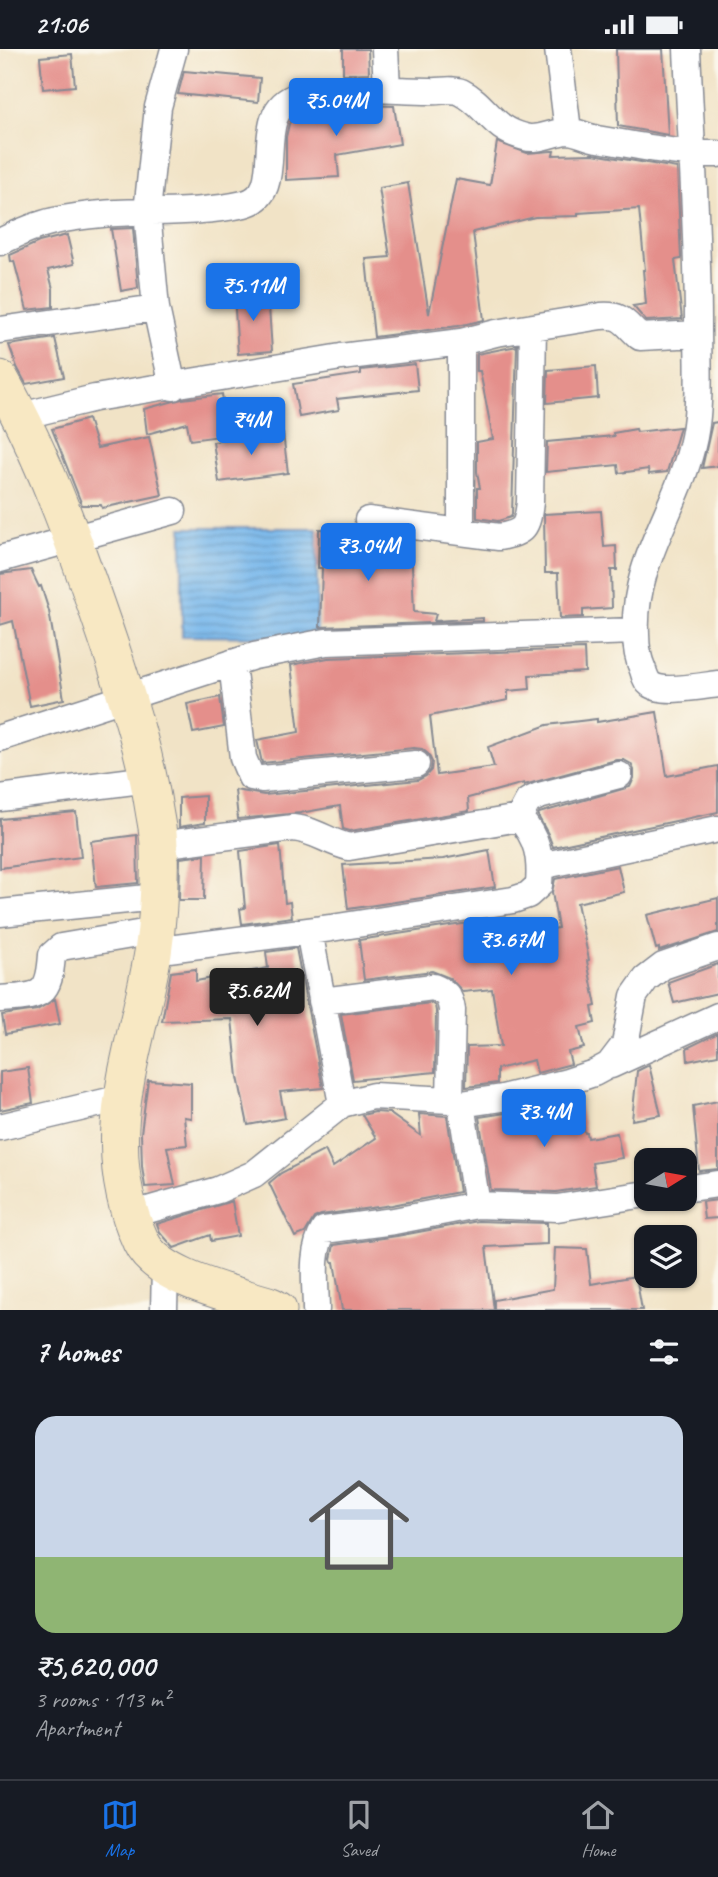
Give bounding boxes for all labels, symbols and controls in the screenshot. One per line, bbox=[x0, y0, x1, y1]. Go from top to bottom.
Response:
text: 21:06 bbox=[35, 8, 88, 41]
pin: ₹5.04M bbox=[279, 78, 393, 138]
text: ₹5.04M bbox=[305, 86, 367, 115]
pin: ₹5.11M bbox=[196, 264, 310, 323]
text: ₹5.11M bbox=[222, 271, 284, 300]
pin: ₹4M bbox=[217, 397, 285, 457]
text: ₹4M bbox=[232, 405, 270, 434]
pin: ₹3.04M bbox=[311, 524, 425, 583]
text: ₹3.04M bbox=[337, 531, 399, 560]
pin: ₹3.67M bbox=[454, 918, 568, 977]
text: ₹3.67M bbox=[479, 925, 543, 954]
pin: ₹5.62M bbox=[200, 969, 314, 1028]
text: ₹5.62M bbox=[226, 976, 288, 1005]
pin: ₹3.4M bbox=[495, 1089, 593, 1149]
text: ₹3.4M bbox=[518, 1097, 570, 1126]
north arrow bbox=[634, 1148, 696, 1211]
map controls bbox=[634, 1148, 697, 1288]
button: layers bbox=[634, 1225, 697, 1288]
text: 7 homes bbox=[35, 1333, 120, 1371]
icon: filters bbox=[645, 1333, 683, 1371]
icon: home bbox=[296, 1462, 422, 1588]
text: ₹5,620,000 bbox=[35, 1647, 155, 1685]
text: 3 rooms · 113 m² bbox=[35, 1685, 170, 1714]
text: Apartment bbox=[35, 1714, 120, 1743]
tab: Map bbox=[101, 1796, 139, 1862]
tab: Saved bbox=[340, 1796, 378, 1862]
tab: Home bbox=[579, 1796, 617, 1862]

